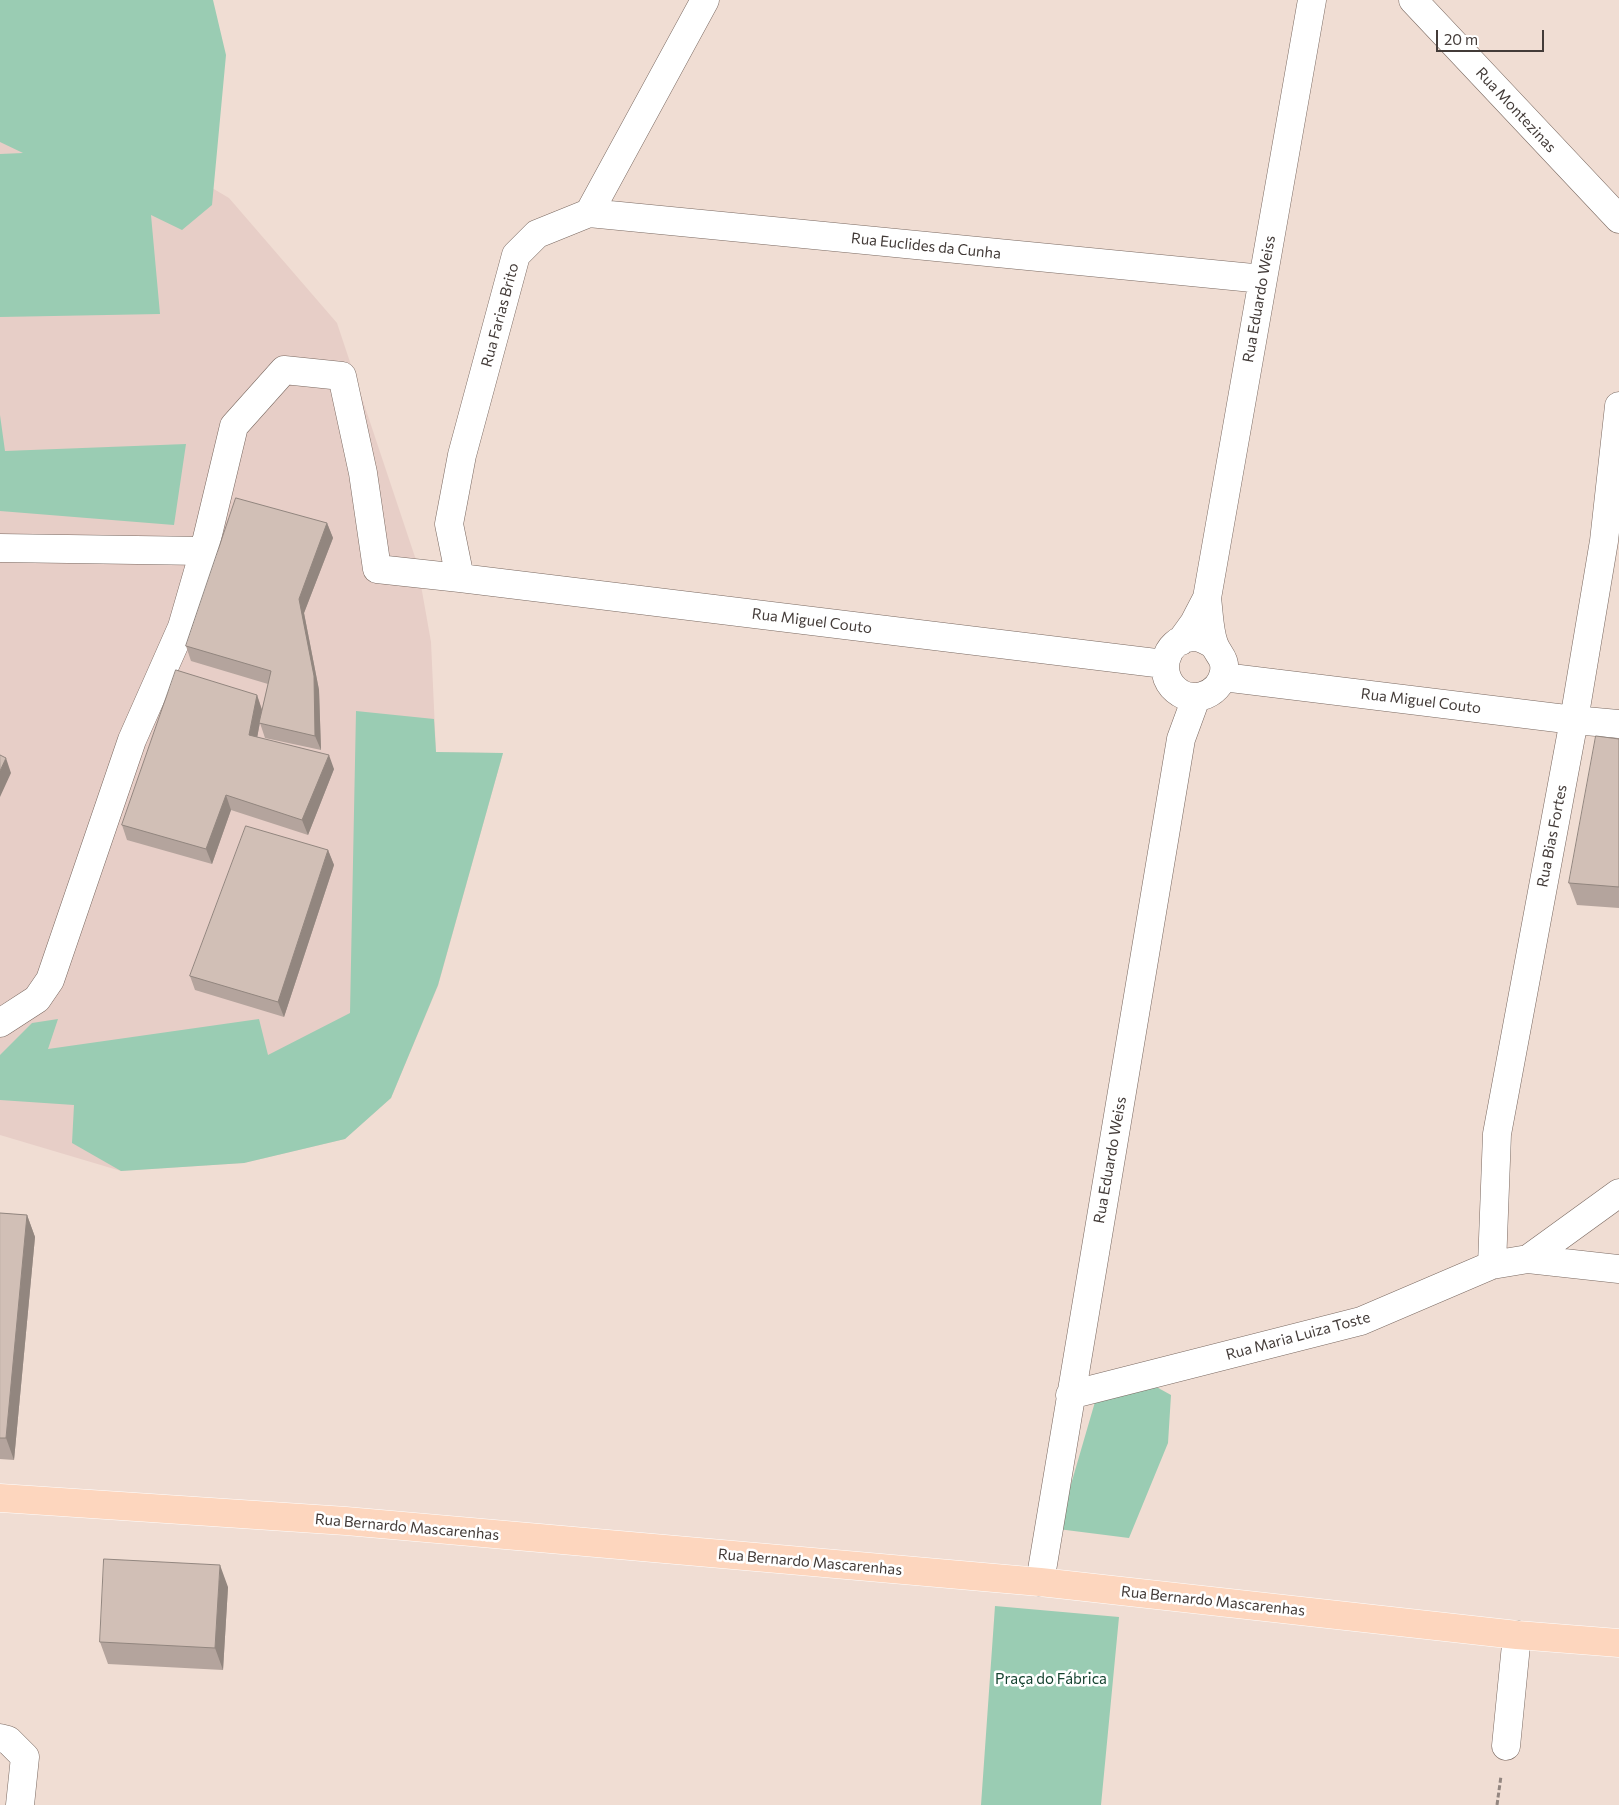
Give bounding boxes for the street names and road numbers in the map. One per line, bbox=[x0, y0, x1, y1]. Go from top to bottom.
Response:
street label: Rua Montezinas bbox=[1472, 64, 1560, 156]
street label: Rua Euclides da Cunha bbox=[850, 229, 1002, 263]
street label: Rua Eduardo Weiss bbox=[1239, 234, 1279, 364]
street label: Rua Farias Brito bbox=[477, 261, 523, 369]
street label: Rua Miguel Couto bbox=[751, 605, 873, 637]
street label: Rua Miguel Couto bbox=[1360, 685, 1482, 717]
street label: Rua Bias Fortes bbox=[1533, 783, 1571, 889]
street label: Rua Eduardo Weiss bbox=[1090, 1095, 1130, 1225]
street label: Rua Maria Luiza Toste bbox=[1224, 1308, 1372, 1364]
street label: Rua Bernardo Mascarenhas bbox=[314, 1510, 500, 1544]
street label: Rua Bernardo Mascarenhas bbox=[717, 1545, 903, 1579]
street label: Rua Bernardo Mascarenhas bbox=[1120, 1582, 1306, 1620]

